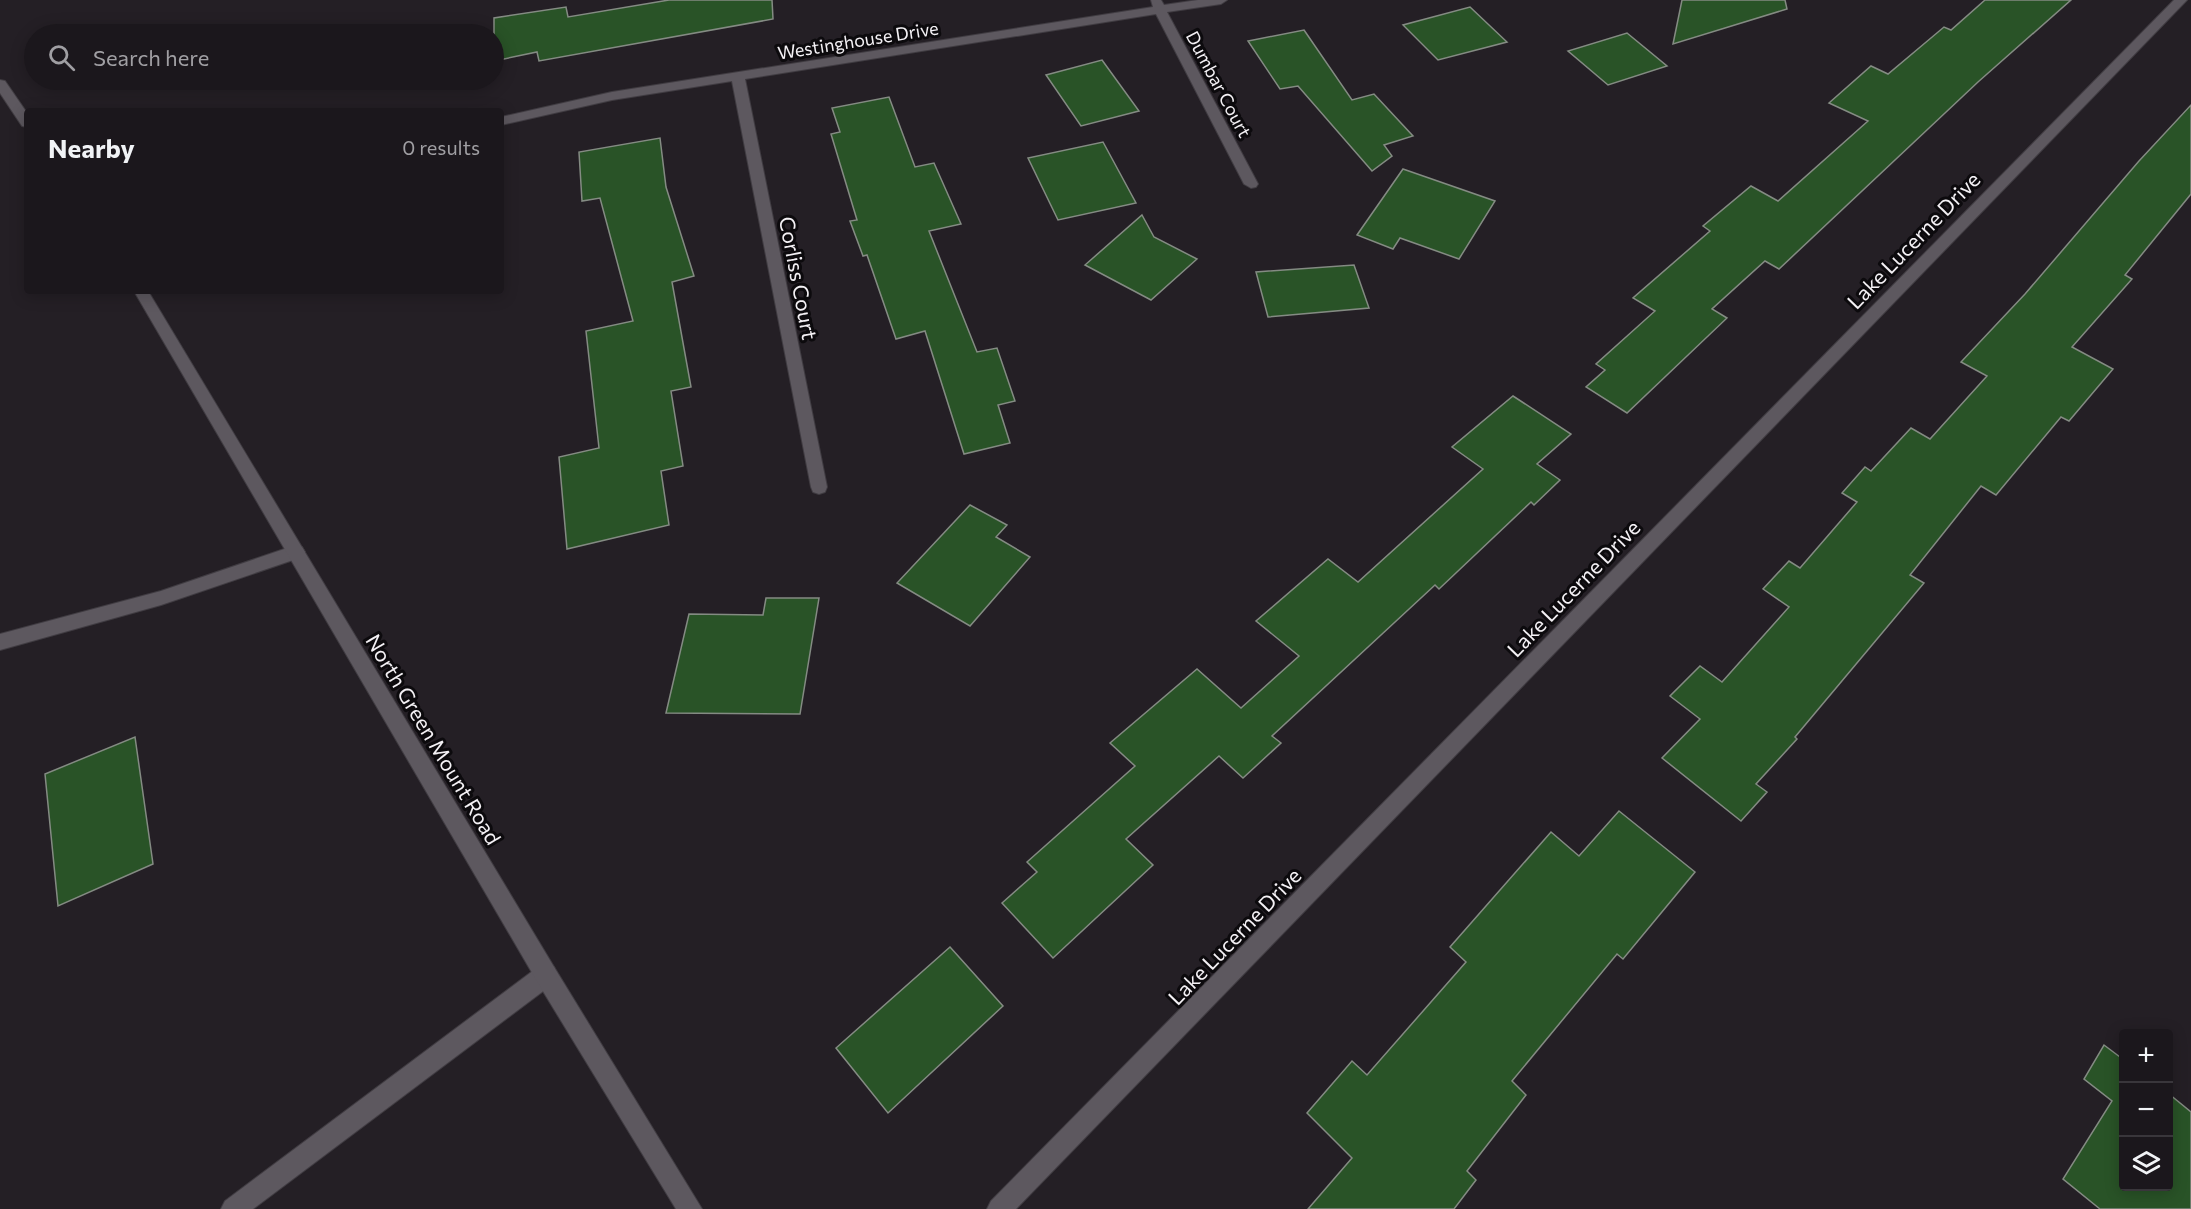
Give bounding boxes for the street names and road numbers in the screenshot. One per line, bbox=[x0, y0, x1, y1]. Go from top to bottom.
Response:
street label: Westinghouse Drive bbox=[776, 16, 940, 64]
street label: Dumbar Court bbox=[1182, 27, 1256, 141]
street label: Lake Lucerne Drive bbox=[1841, 166, 1985, 314]
street label: Corliss Court bbox=[775, 214, 823, 342]
street label: Lake Lucerne Drive bbox=[1501, 514, 1645, 662]
street label: North Green Mount Road bbox=[361, 629, 507, 849]
street label: Lake Lucerne Drive bbox=[1162, 862, 1306, 1010]

